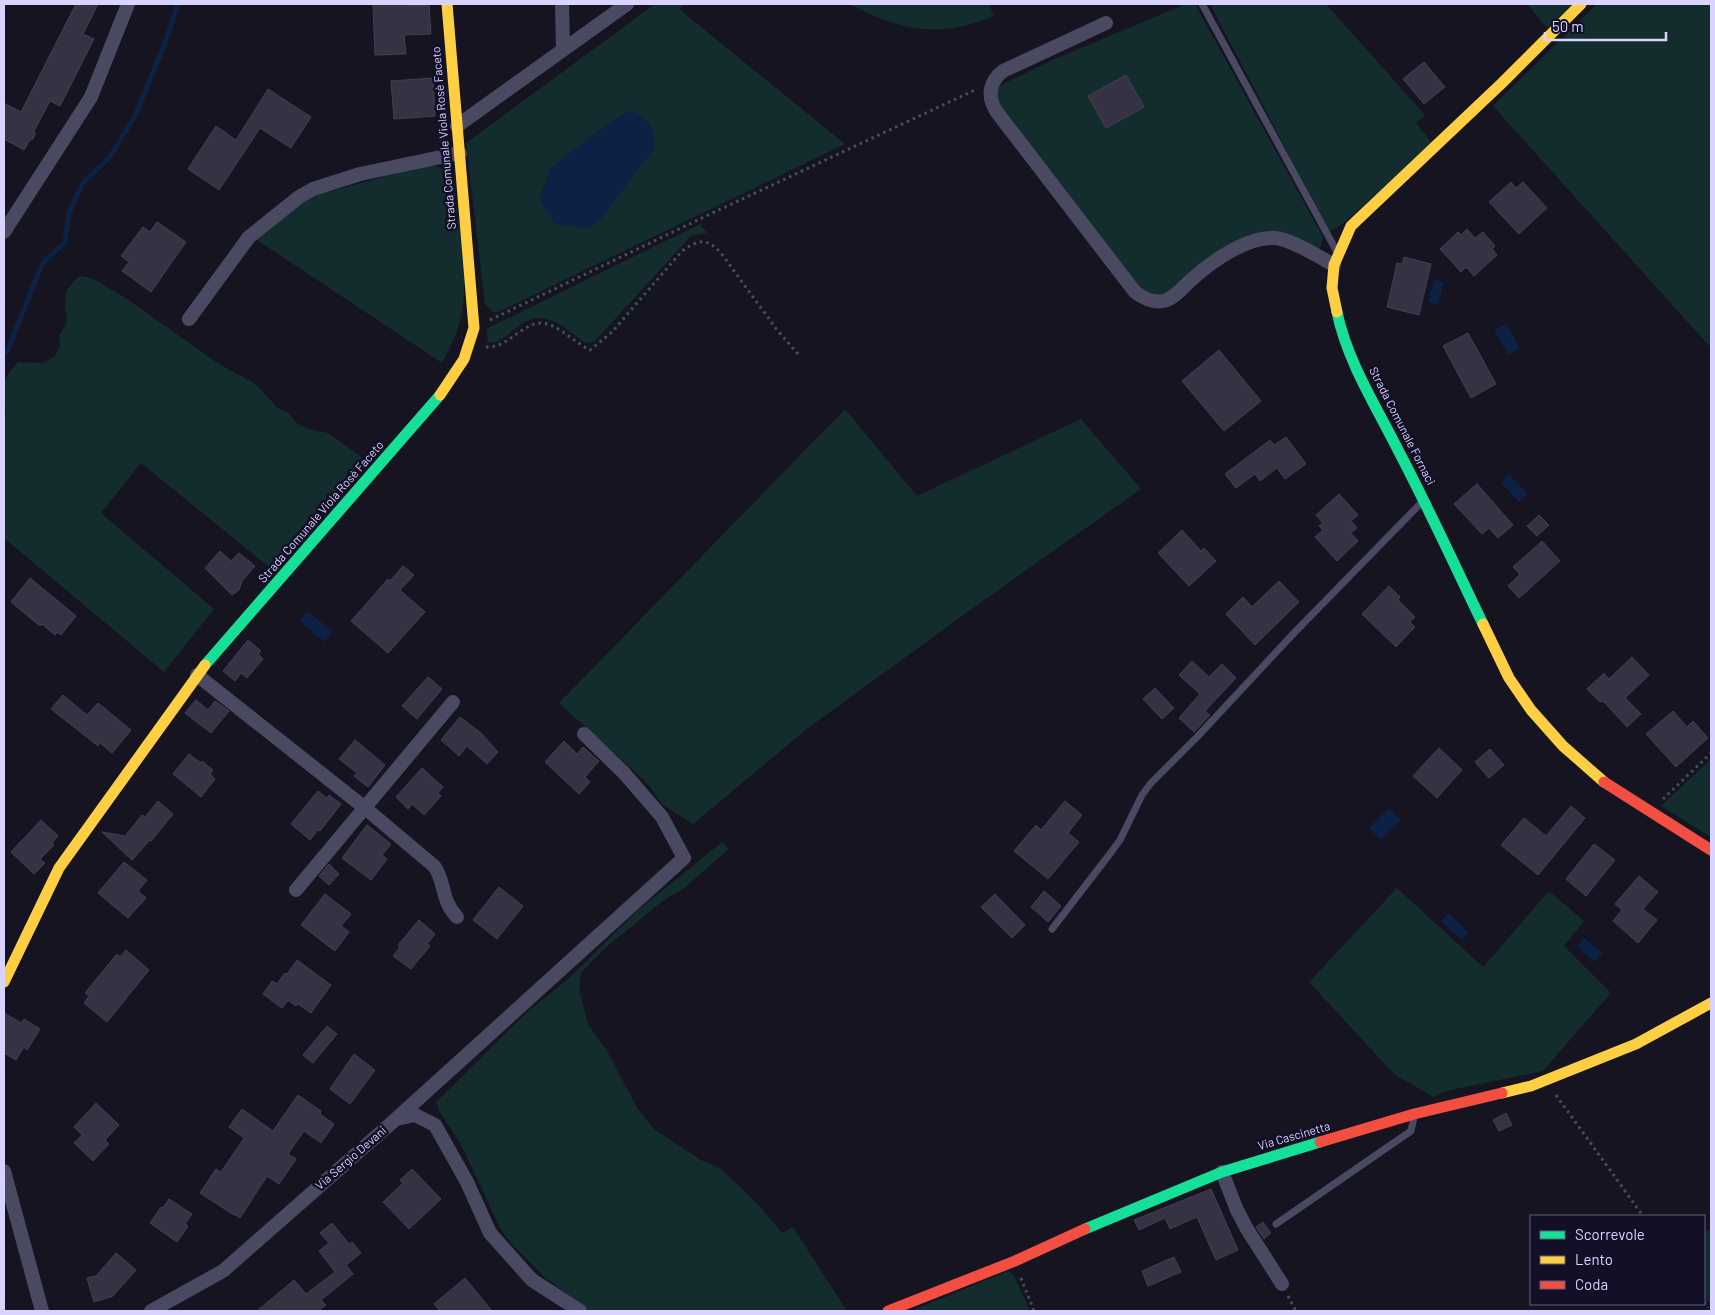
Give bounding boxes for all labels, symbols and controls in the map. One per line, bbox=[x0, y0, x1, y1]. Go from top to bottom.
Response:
scale bar bbox=[1545, 10, 1666, 42]
text: 50 m bbox=[1552, 17, 1584, 35]
street label: Strada Comunale Viola Rosè Faceto bbox=[428, 46, 458, 230]
street label: Strada Comunale Fornaci bbox=[1367, 364, 1439, 487]
street label: Strada Comunale Viola Rosè Faceto bbox=[255, 438, 386, 585]
street label: Via Cascinetta bbox=[1256, 1118, 1332, 1152]
street label: Via Sergio Devani bbox=[312, 1123, 389, 1192]
legend bbox=[1530, 1215, 1705, 1305]
text: Scorrevole bbox=[1575, 1225, 1645, 1243]
text: Lento bbox=[1575, 1250, 1613, 1268]
text: Coda bbox=[1575, 1275, 1608, 1293]

